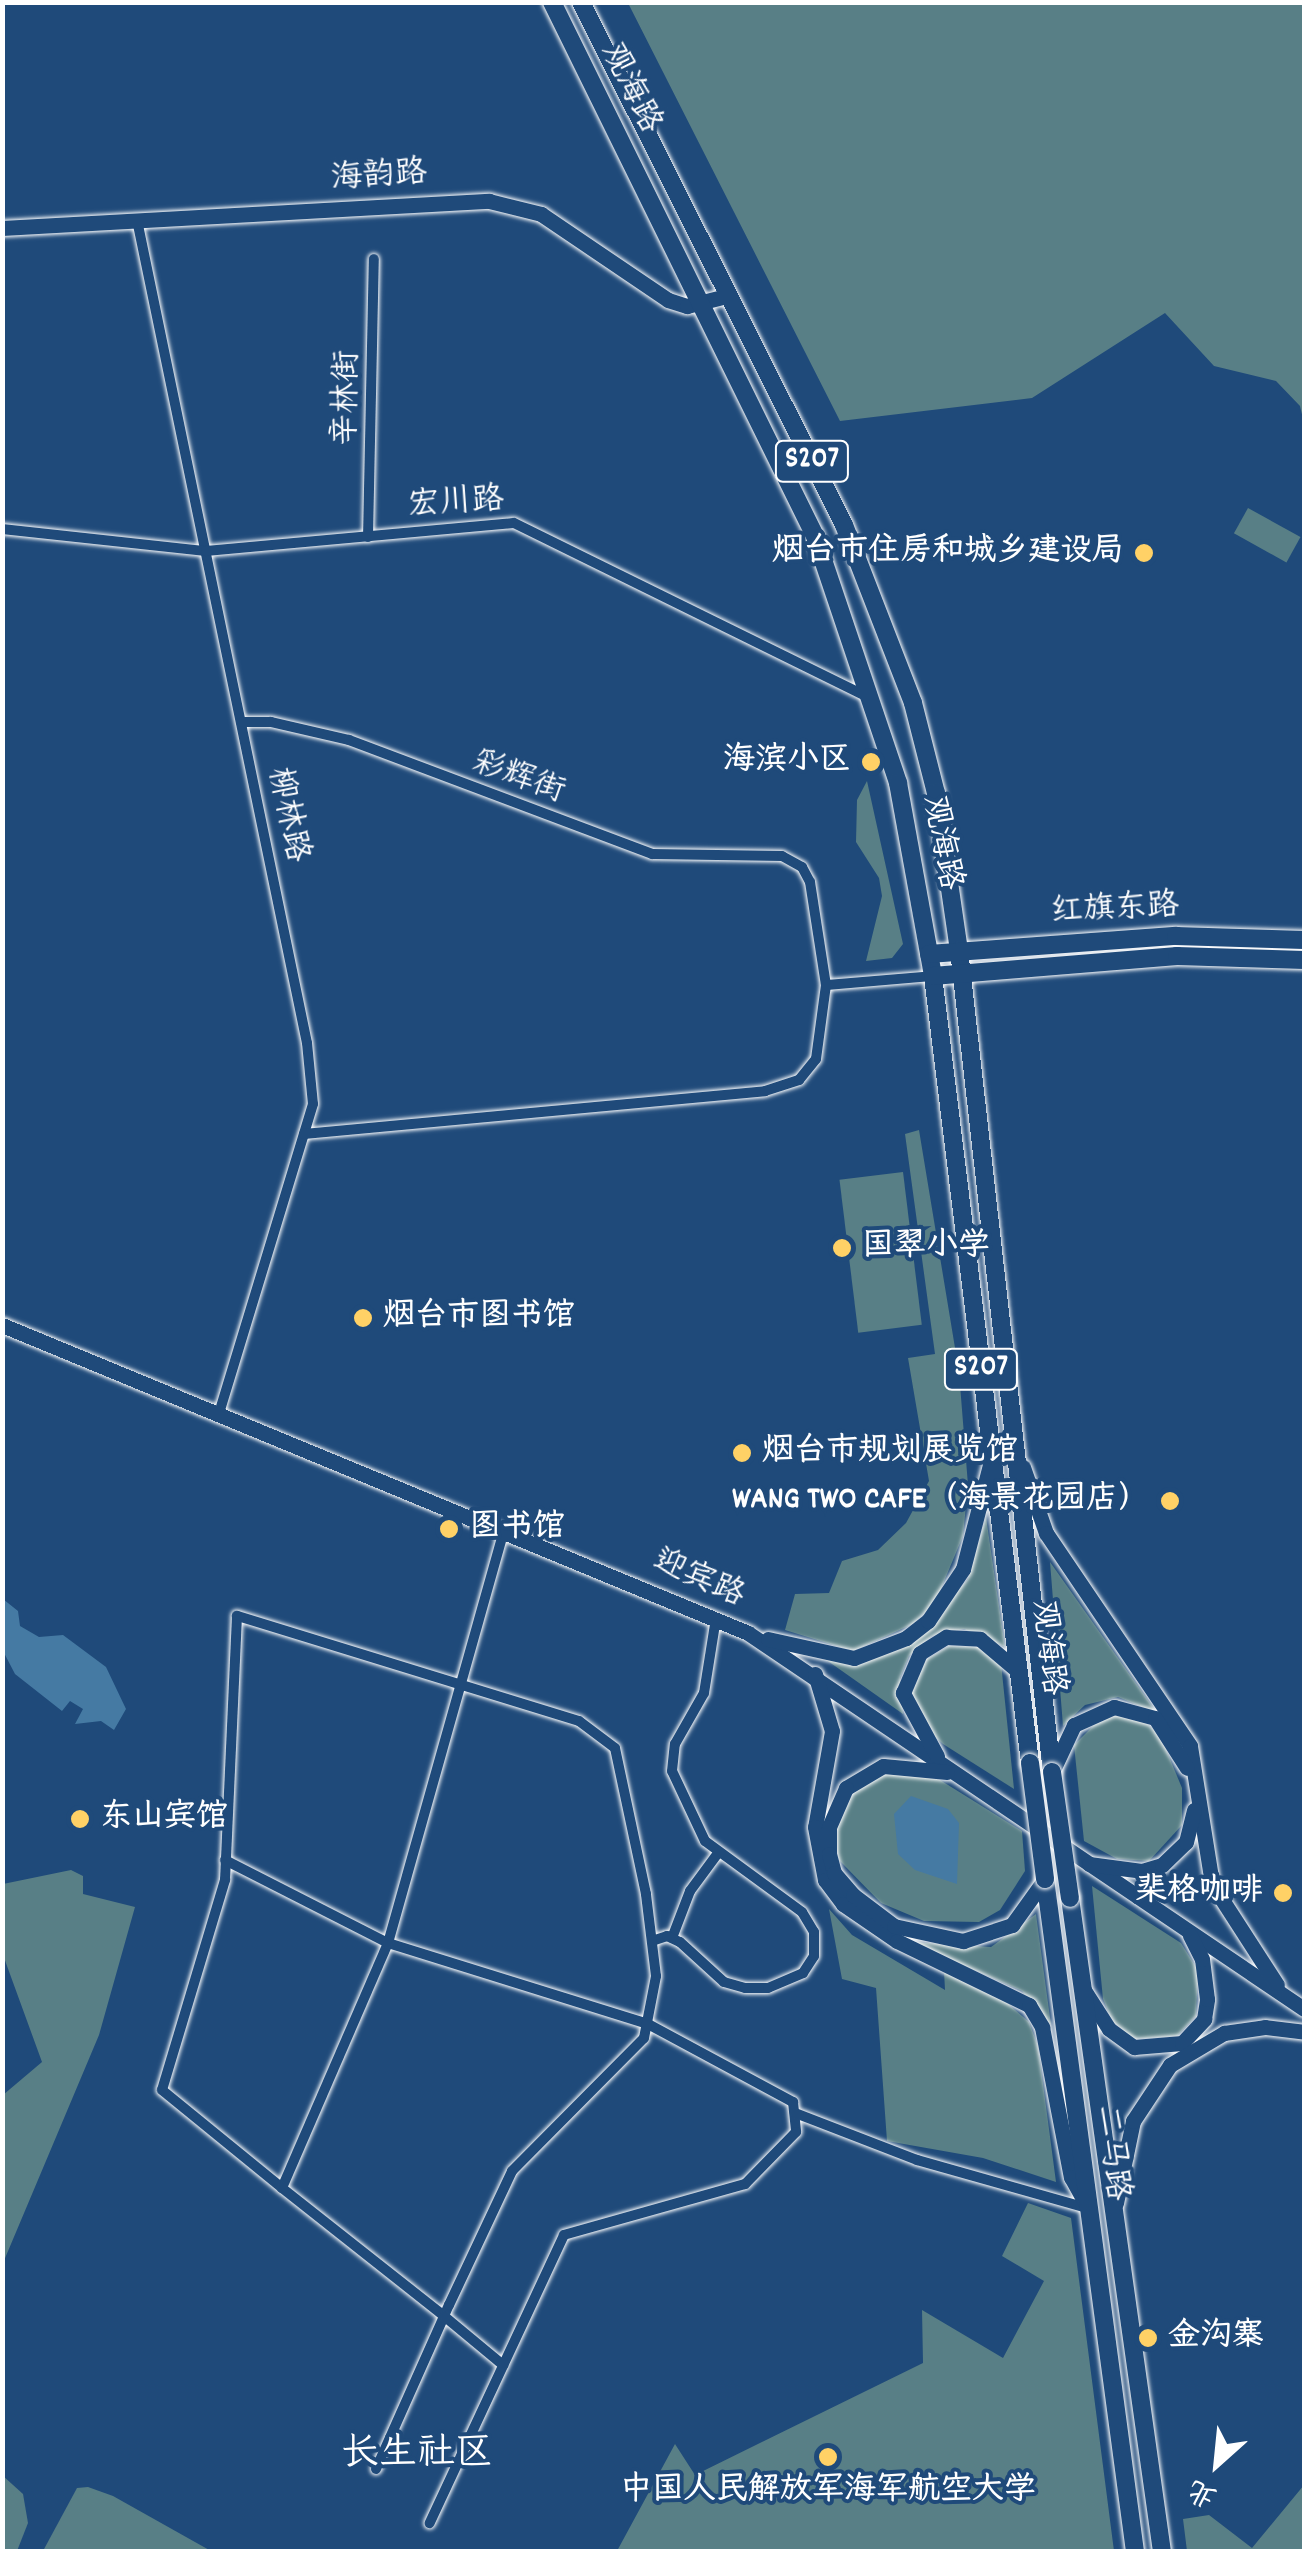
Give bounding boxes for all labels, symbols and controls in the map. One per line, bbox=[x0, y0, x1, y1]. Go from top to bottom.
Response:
street label: 观海路 bbox=[590, 38, 668, 140]
street label: 海韵路 bbox=[330, 155, 428, 201]
street label: 辛林街 bbox=[329, 350, 369, 446]
road number: S207 bbox=[774, 436, 850, 486]
street label: 宏川路 bbox=[407, 482, 505, 528]
place label: 烟台市住房和城乡建设局 bbox=[772, 534, 1124, 572]
marker: 烟台市住房和城乡建设局 bbox=[1133, 542, 1155, 564]
place label: 海滨小区 bbox=[723, 743, 851, 781]
street label: 彩辉街 bbox=[466, 745, 570, 813]
marker: 海滨小区 bbox=[860, 751, 882, 773]
street label: 柳林路 bbox=[257, 764, 315, 866]
street label: 观海路 bbox=[912, 792, 968, 894]
street label: 红旗东路 bbox=[1050, 888, 1180, 934]
place label: 国翠小学 bbox=[862, 1229, 990, 1267]
marker: 国翠小学 bbox=[831, 1237, 853, 1259]
place label: 烟台市图书馆 bbox=[383, 1299, 575, 1337]
marker: 烟台市图书馆 bbox=[352, 1307, 374, 1329]
road number: S207 bbox=[944, 1344, 1018, 1394]
place label: 烟台市规划展览馆 bbox=[762, 1434, 1018, 1472]
marker: 烟台市规划展览馆 bbox=[731, 1442, 753, 1464]
place label: WANG TWO CAFE（海景花园店） bbox=[732, 1482, 1150, 1520]
marker: WANG TWO CAFE（海景花园店） bbox=[1159, 1490, 1181, 1512]
place label: 图书馆 bbox=[469, 1510, 565, 1548]
marker: 图书馆 bbox=[438, 1518, 460, 1540]
street label: 迎宾路 bbox=[646, 1543, 750, 1617]
street label: 观海路 bbox=[1021, 1598, 1071, 1698]
place label: 东山宾馆 bbox=[100, 1800, 228, 1838]
marker: 东山宾馆 bbox=[69, 1808, 91, 1830]
place label: 棐格咖啡 bbox=[1135, 1874, 1263, 1912]
marker: 棐格咖啡 bbox=[1272, 1882, 1294, 1904]
street label: 二马路 bbox=[1085, 2103, 1135, 2203]
place label: 金沟寨 bbox=[1168, 2319, 1264, 2357]
marker: 金沟寨 bbox=[1137, 2327, 1159, 2349]
north arrow bbox=[1167, 2414, 1267, 2514]
district label: 长生社区 bbox=[341, 2433, 493, 2479]
marker: 中国人民解放军海军航空大学 bbox=[817, 2446, 839, 2468]
text: 北 bbox=[1182, 2467, 1225, 2515]
place label: 中国人民解放军海军航空大学 bbox=[620, 2473, 1036, 2511]

